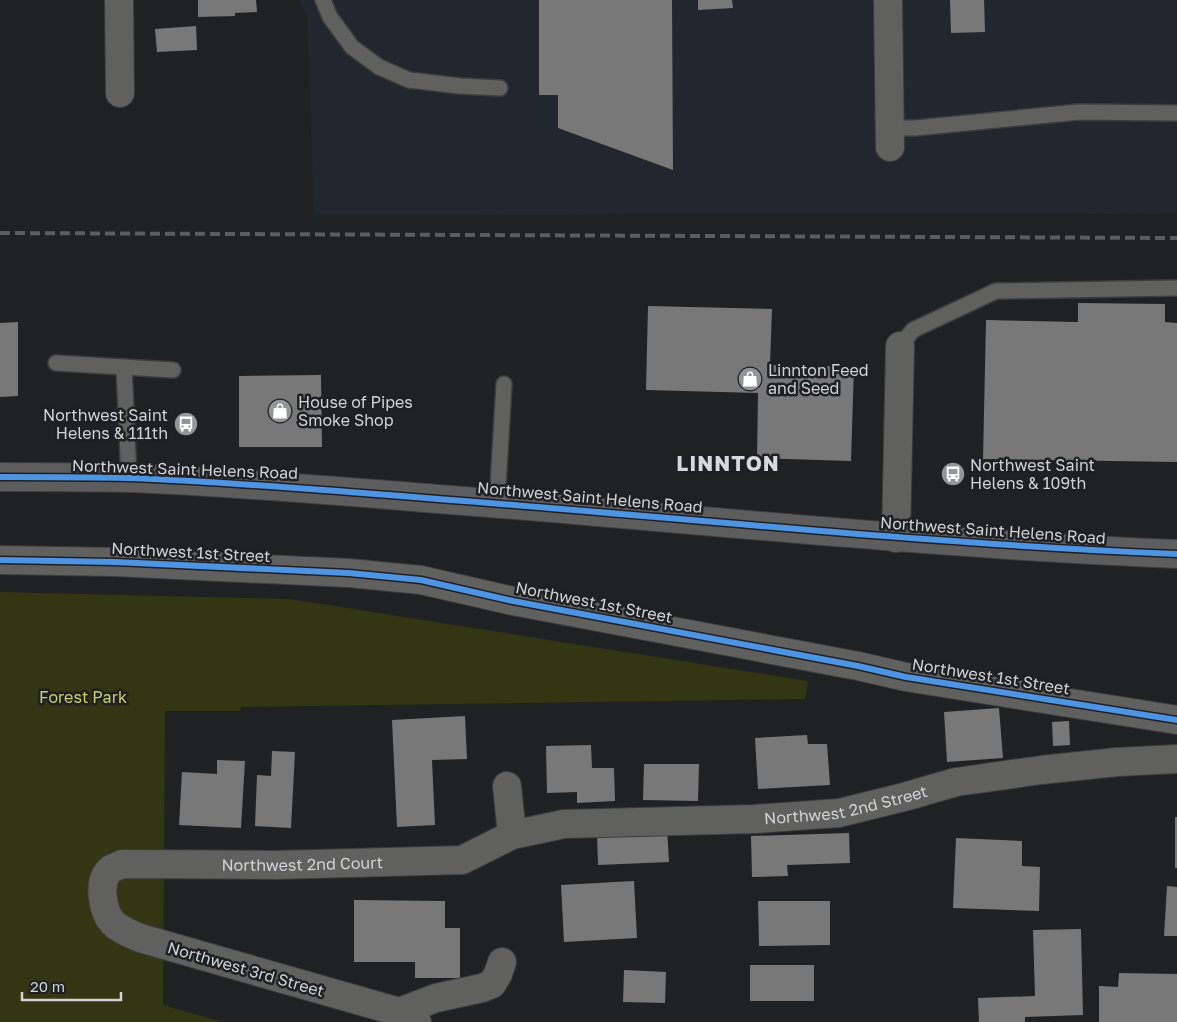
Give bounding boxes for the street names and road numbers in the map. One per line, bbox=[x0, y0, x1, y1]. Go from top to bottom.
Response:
street label: Northwest Saint Helens Road bbox=[72, 455, 298, 483]
street label: Northwest Saint Helens Road bbox=[476, 477, 704, 517]
street label: Northwest Saint Helens Road bbox=[879, 512, 1107, 548]
street label: Northwest 1st Street bbox=[111, 538, 271, 566]
street label: Northwest 1st Street bbox=[514, 577, 674, 627]
street label: Northwest 1st Street bbox=[911, 654, 1071, 698]
street label: Northwest 2nd Street bbox=[763, 781, 930, 828]
street label: Northwest 2nd Court bbox=[221, 852, 383, 875]
street label: Northwest 3rd Street bbox=[165, 937, 327, 1001]

